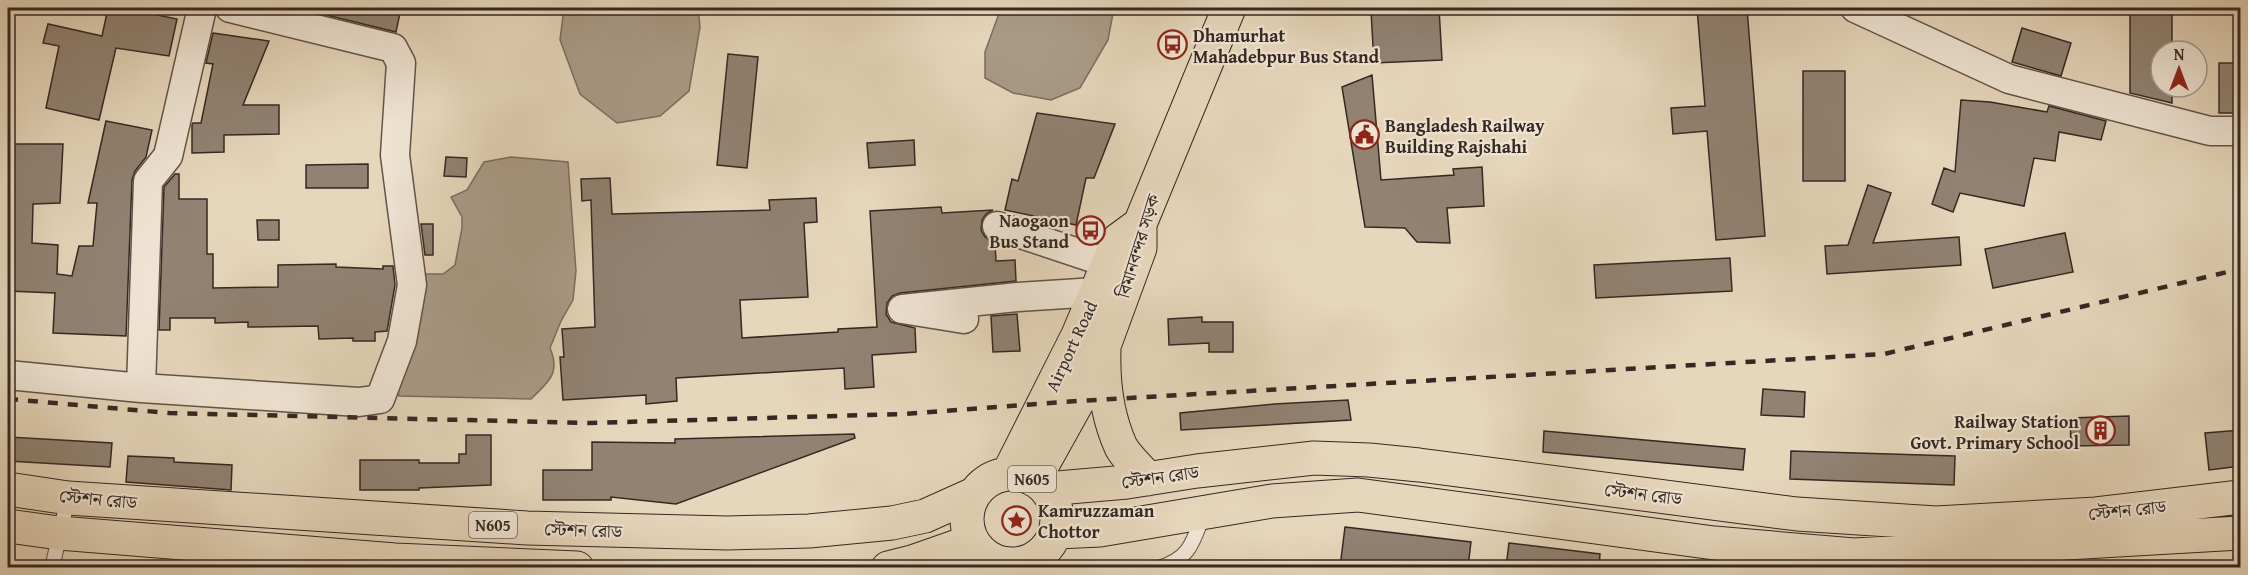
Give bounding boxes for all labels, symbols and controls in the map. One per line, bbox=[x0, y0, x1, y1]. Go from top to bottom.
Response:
place label: Dhamurhat Mahadebpur Bus Stand bbox=[1193, 22, 1380, 70]
bus stop icon: Dhamurhat Mahadebpur Bus Stand bbox=[1156, 29, 1188, 61]
north arrow bbox=[2149, 39, 2209, 99]
text: N bbox=[2174, 42, 2185, 66]
place label: Bangladesh Railway Building Rajshahi bbox=[1385, 112, 1545, 160]
public building icon: Bangladesh Railway Building Rajshahi bbox=[1348, 119, 1380, 151]
street label: বিমানবন্দর সড়ক bbox=[1109, 190, 1167, 302]
place label: Naogaon Bus Stand bbox=[989, 207, 1070, 255]
bus stop icon: Naogaon Bus Stand bbox=[1074, 214, 1106, 246]
street label: Airport Road bbox=[1038, 296, 1104, 396]
place label: Railway Station Govt. Primary School bbox=[1910, 408, 2079, 456]
building icon: Railway Station Govt. Primary School bbox=[2084, 415, 2116, 447]
street label: স্টেশন রোড bbox=[1119, 458, 1201, 496]
road number: N605 bbox=[1008, 466, 1056, 492]
street label: স্টেশন রোড bbox=[1603, 476, 1684, 512]
street label: স্টেশন রোড bbox=[58, 482, 139, 516]
street label: স্টেশন রোড bbox=[2087, 492, 2168, 528]
place label: Kamruzzaman Chottor bbox=[1038, 497, 1155, 545]
place icon: Kamruzzaman Chottor bbox=[1001, 504, 1033, 536]
road number: N605 bbox=[469, 512, 517, 538]
street label: স্টেশন রোড bbox=[544, 515, 623, 545]

